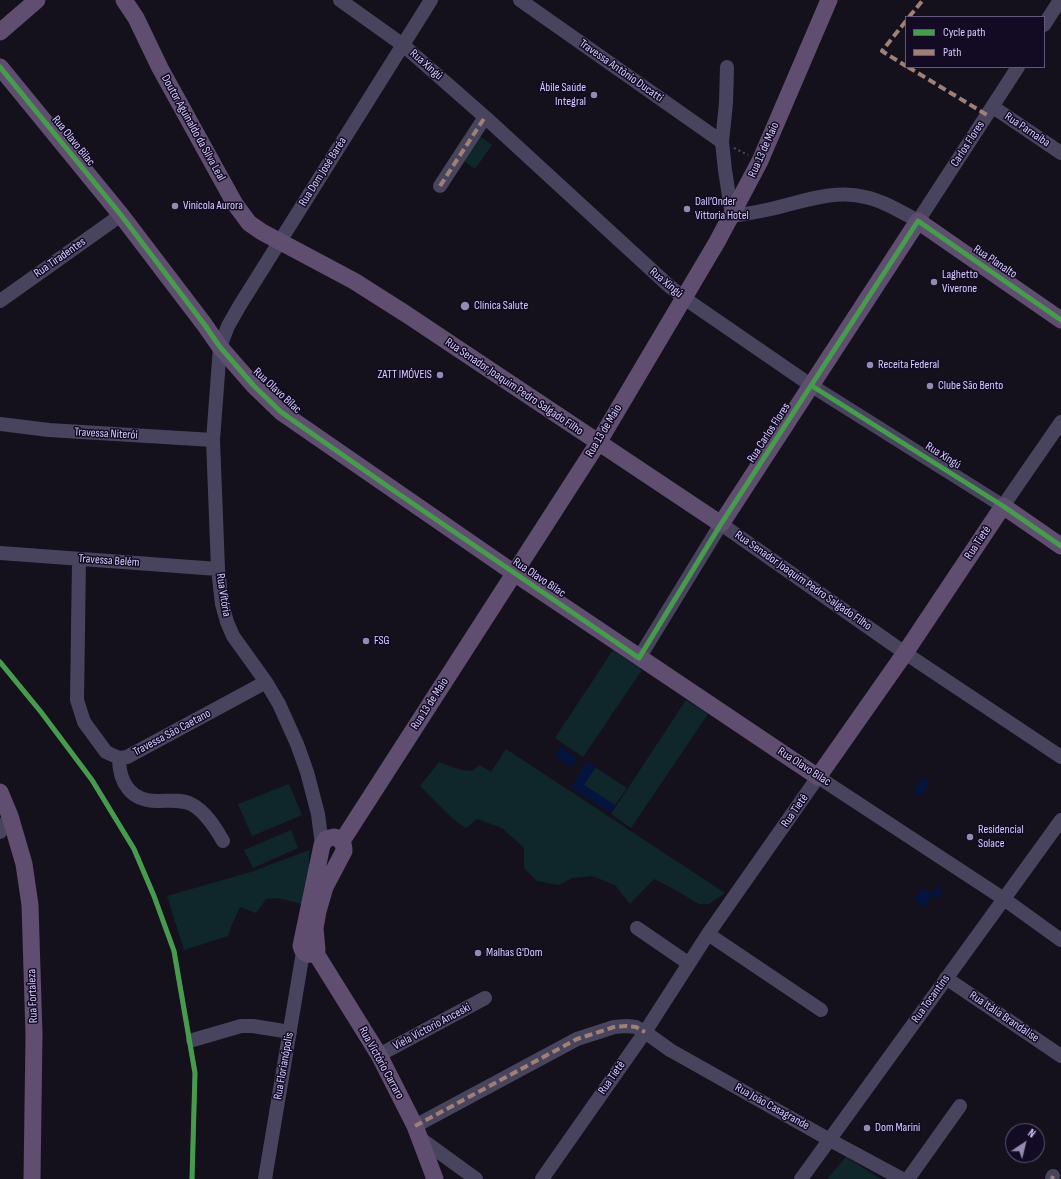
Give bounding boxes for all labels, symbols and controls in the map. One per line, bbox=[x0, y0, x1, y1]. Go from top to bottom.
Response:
legend bbox=[905, 16, 1045, 68]
text: Cycle path bbox=[943, 25, 985, 40]
street label: Travessa Antônio Ducatti bbox=[576, 37, 666, 105]
text: Path bbox=[943, 45, 961, 60]
street label: Rua Xingú bbox=[406, 47, 446, 83]
street label: Doutor Aguinaldo da Silva Leal bbox=[158, 72, 228, 184]
place label: Ábile Saúde Integral bbox=[540, 81, 586, 109]
marker: Ábile Saúde Integral bbox=[589, 90, 599, 100]
street label: Rua Parnaíba bbox=[1002, 110, 1052, 150]
street label: Rua Olavo Bilac bbox=[48, 113, 98, 169]
street label: Carlos Flores bbox=[948, 119, 988, 169]
street label: Rua 13 de Maio bbox=[745, 120, 783, 180]
street label: Rua Dom José Baréa bbox=[296, 135, 350, 209]
place label: Dall’Onder Vittoria Hotel bbox=[695, 195, 749, 223]
place label: Vinícola Aurora bbox=[183, 199, 243, 213]
marker: Vinícola Aurora bbox=[170, 201, 180, 211]
marker: Dall’Onder Vittoria Hotel bbox=[682, 204, 692, 214]
street label: Rua Tiradentes bbox=[31, 235, 89, 281]
street label: Rua Planalto bbox=[970, 242, 1020, 282]
street label: Rua Xingú bbox=[646, 265, 686, 301]
place label: Laghetto Viverone bbox=[942, 268, 978, 296]
marker: Laghetto Viverone bbox=[929, 277, 939, 287]
place label: Clínica Salute bbox=[474, 299, 528, 313]
marker: Clínica Salute bbox=[459, 300, 471, 312]
street label: Rua Senador Joaquim Pedro Salgado Filho bbox=[442, 335, 586, 439]
place label: Receita Federal bbox=[878, 358, 939, 372]
marker: Receita Federal bbox=[865, 360, 875, 370]
street label: Rua Olavo Bilac bbox=[250, 365, 304, 417]
place label: ZATT IMÓVEIS bbox=[377, 368, 432, 382]
marker: ZATT IMÓVEIS bbox=[435, 370, 445, 380]
place label: Clube São Bento bbox=[938, 379, 1003, 393]
marker: Clube São Bento bbox=[925, 381, 935, 391]
street label: Rua Carlos Flores bbox=[744, 400, 794, 466]
street label: Rua 13 de Maio bbox=[583, 402, 625, 460]
street label: Travessa Niterói bbox=[74, 425, 138, 443]
street label: Rua Xingú bbox=[923, 439, 963, 473]
street label: Rua Tietê bbox=[962, 523, 994, 563]
street label: Rua Senador Joaquim Pedro Salgado Filho bbox=[732, 528, 874, 634]
street label: Travessa Belém bbox=[78, 552, 140, 570]
street label: Rua Olavo Bilac bbox=[510, 555, 568, 601]
street label: Rua Vitória bbox=[212, 572, 234, 618]
place label: FSG bbox=[374, 634, 390, 648]
marker: FSG bbox=[361, 636, 371, 646]
street label: Rua 13 de Maio bbox=[408, 675, 452, 733]
street label: Travessa São Caetano bbox=[131, 706, 213, 760]
street label: Rua Olavo Bilac bbox=[775, 745, 833, 789]
street label: Rua Tietê bbox=[778, 792, 812, 830]
place label: Residencial Solace bbox=[978, 823, 1024, 851]
marker: Residencial Solace bbox=[965, 832, 975, 842]
place label: Malhas G'Dom bbox=[486, 946, 542, 960]
marker: Malhas G'Dom bbox=[473, 948, 483, 958]
street label: Rua Fortaleza bbox=[25, 969, 41, 1023]
street label: Rua Tocantins bbox=[909, 972, 953, 1026]
street label: Rua Itália Brandalise bbox=[966, 988, 1042, 1046]
street label: Viela Victorio Anceski bbox=[391, 1000, 473, 1054]
street label: Rua Victório Carraro bbox=[355, 1024, 407, 1102]
street label: Rua Florianópolis bbox=[271, 1031, 297, 1101]
street label: Rua Tietê bbox=[595, 1059, 629, 1097]
street label: Rua João Casagrande bbox=[732, 1081, 812, 1133]
place label: Dom Marini bbox=[875, 1121, 920, 1135]
marker: Dom Marini bbox=[862, 1123, 872, 1133]
north arrow bbox=[1005, 1123, 1045, 1163]
text: N bbox=[1025, 1127, 1038, 1141]

